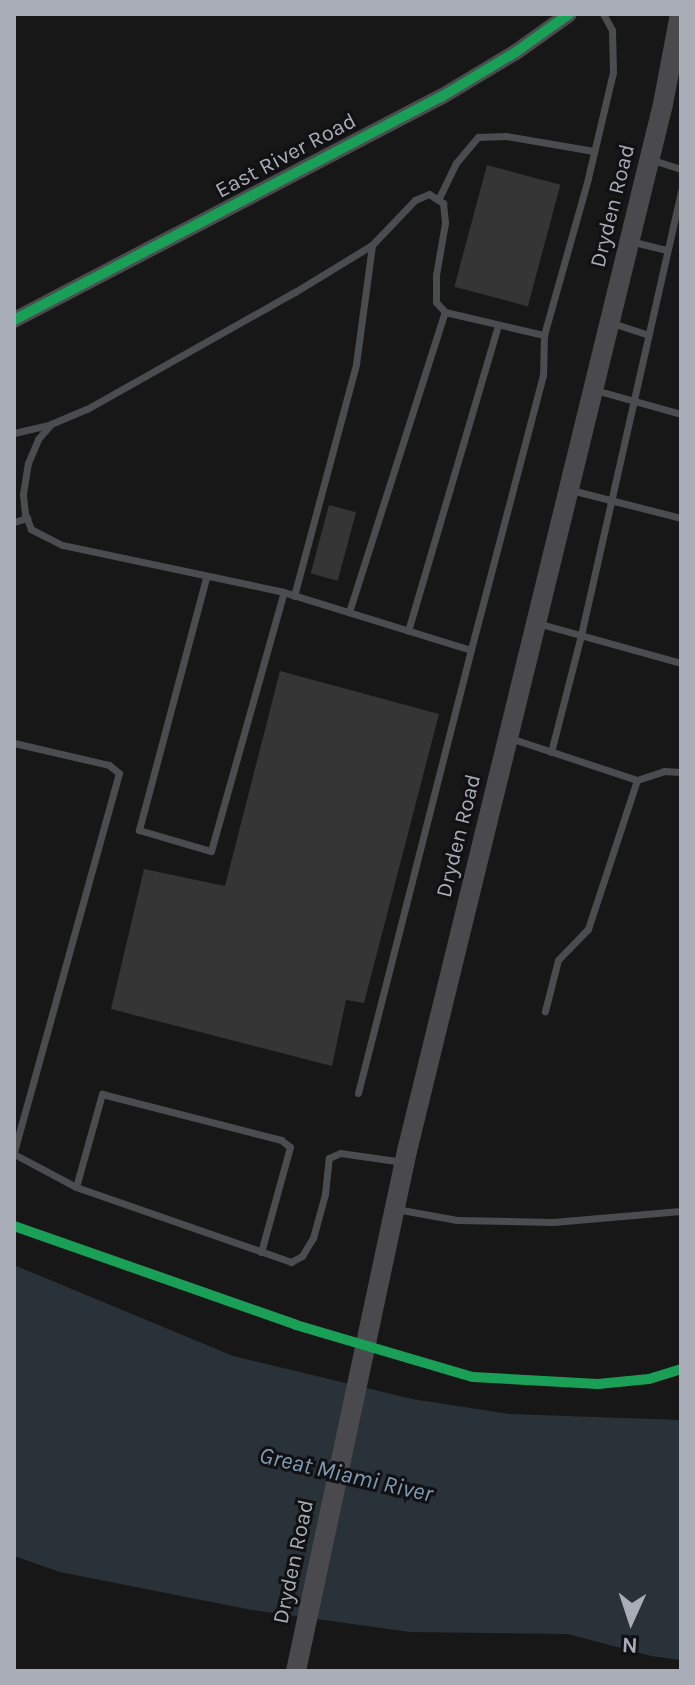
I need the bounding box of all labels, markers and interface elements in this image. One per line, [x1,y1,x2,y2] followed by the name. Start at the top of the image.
[211,108,361,204] street label: East River Road
[585,142,641,270] street label: Dryden Road
[431,772,487,900] street label: Dryden Road
[256,1441,436,1509] water label: Great Miami River
[268,1498,320,1626] street label: Dryden Road
[591,1581,671,1661] north arrow
[621,1632,638,1658] text: N

